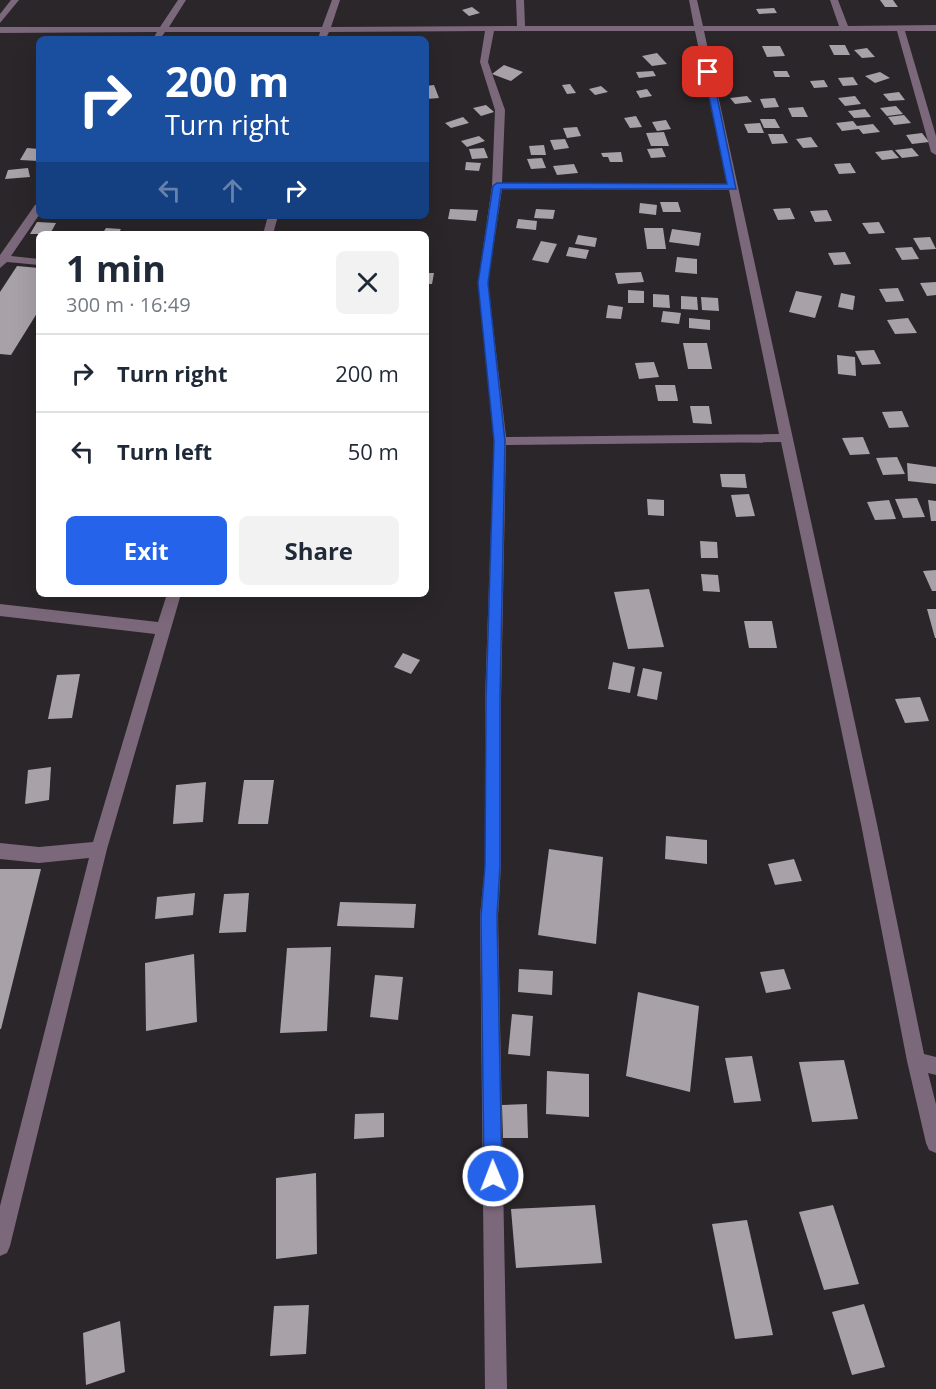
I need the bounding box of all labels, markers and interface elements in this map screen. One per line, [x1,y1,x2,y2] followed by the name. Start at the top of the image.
[682,46,733,97] pin
[165,52,289,109] text: 200 m
[691,55,724,88] icon: arrive
[66,60,144,138] icon: right
[165,106,290,143] text: Turn right
[153,174,186,207] icon: left
[216,174,249,207] icon: ahead
[279,174,312,207] icon: right
[66,244,166,293] text: 1 min
[336,251,399,314] button: close
[66,291,191,318] text: 300 m · 16:49
[66,357,99,390] icon: right
[117,358,228,388] text: Turn right
[335,358,399,388] text: 200 m
[66,435,99,468] icon: left
[117,436,212,466] text: Turn left
[348,436,399,466] text: 50 m
[66,516,227,585] button: Exit
[239,516,399,585] button: Share
[461,1144,525,1208] position arrow

